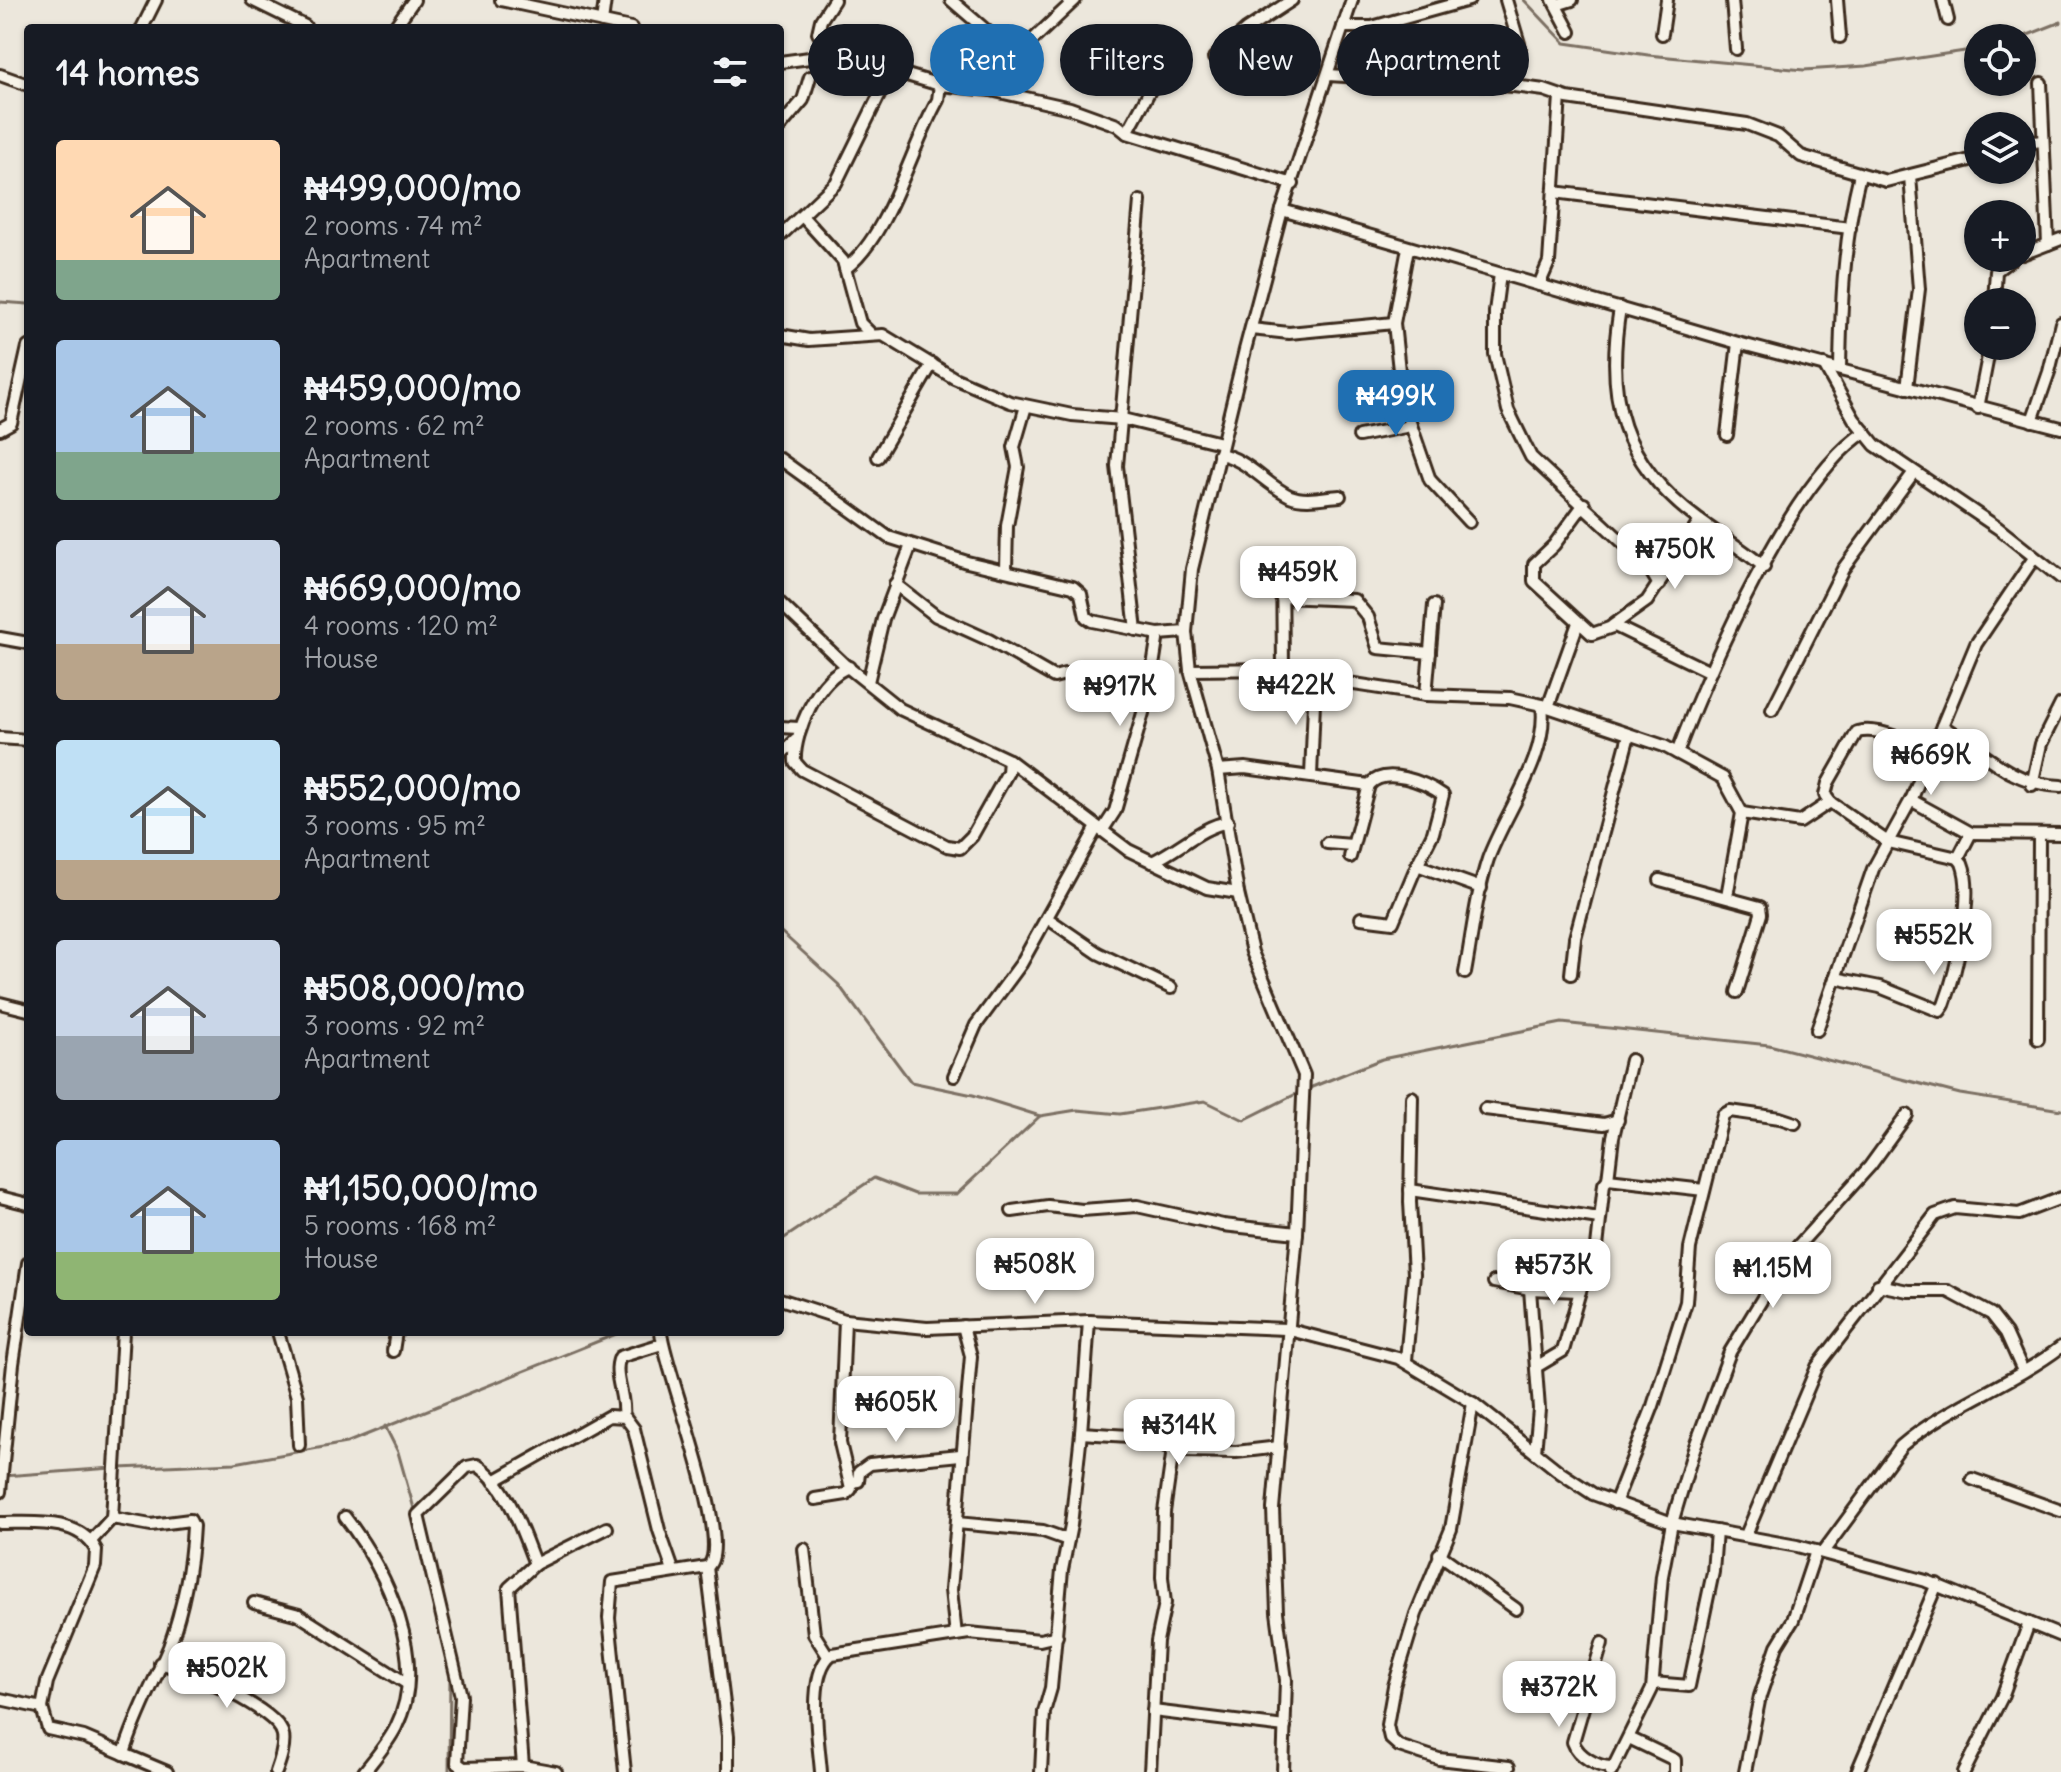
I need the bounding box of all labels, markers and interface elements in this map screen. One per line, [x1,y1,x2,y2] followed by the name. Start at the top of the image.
[808,24,914,96] chip: Buy
[930,24,1044,96] chip: Rent
[1060,24,1193,96] chip: Filters
[1209,24,1321,96] chip: New
[1337,24,1529,96] chip: Apartment
[1964,24,2036,360] map controls
[1964,24,2036,96] button: locate
[708,50,752,94] icon: filters
[56,51,200,94] text: 14 homes
[1964,112,2036,184] button: layers
[304,166,521,209] text: ₦499,000/mo
[120,172,216,268] icon: home
[1964,200,2036,272] button: +
[304,209,483,242] text: 2 rooms · 74 m²
[304,242,430,275] text: Apartment
[1964,288,2036,360] button: −
[304,366,521,409] text: ₦459,000/mo
[1340,370,1452,438] pin: ₦499K
[120,372,216,468] icon: home
[1356,379,1436,412] text: ₦499K
[304,409,485,442] text: 2 rooms · 62 m²
[304,442,430,475] text: Apartment
[1619,523,1731,591] pin: ₦750K
[1635,532,1715,565] text: ₦750K
[1242,546,1354,614] pin: ₦459K
[1258,555,1338,588] text: ₦459K
[304,566,521,609] text: ₦669,000/mo
[120,572,216,668] icon: home
[304,609,498,642] text: 4 rooms · 120 m²
[304,642,378,675] text: House
[1240,659,1352,727] pin: ₦422K
[1064,660,1176,728] pin: ₦917K
[1257,668,1335,701] text: ₦422K
[1084,669,1156,702] text: ₦917K
[1875,729,1987,797] pin: ₦669K
[1891,738,1971,771] text: ₦669K
[304,766,521,809] text: ₦552,000/mo
[120,772,216,868] icon: home
[304,809,486,842] text: 3 rooms · 95 m²
[304,842,430,875] text: Apartment
[1878,909,1990,977] pin: ₦552K
[1895,918,1974,951] text: ₦552K
[304,966,525,1009] text: ₦508,000/mo
[120,972,216,1068] icon: home
[304,1009,485,1042] text: 3 rooms · 92 m²
[304,1042,430,1075] text: Apartment
[304,1166,538,1209] text: ₦1,150,000/mo
[120,1172,216,1268] icon: home
[304,1209,497,1242] text: 5 rooms · 168 m²
[979,1238,1091,1306] pin: ₦508K
[1498,1239,1610,1307] pin: ₦573K
[304,1242,378,1275] text: House
[1708,1242,1838,1310] pin: ₦1.15M
[994,1247,1076,1280] text: ₦508K
[1515,1248,1593,1281] text: ₦573K
[1733,1251,1813,1284] text: ₦1.15M
[840,1376,952,1444] pin: ₦605K
[855,1385,937,1418] text: ₦605K
[1123,1399,1235,1467] pin: ₦314K
[1142,1408,1216,1441] text: ₦314K
[171,1642,283,1710] pin: ₦502K
[186,1651,268,1684] text: ₦502K
[1503,1661,1615,1729] pin: ₦372K
[1521,1670,1597,1703] text: ₦372K

